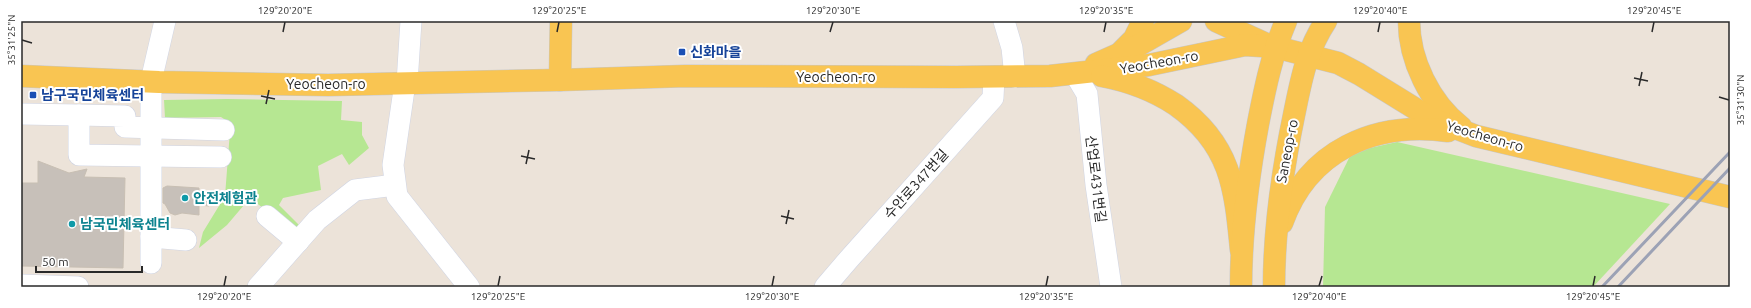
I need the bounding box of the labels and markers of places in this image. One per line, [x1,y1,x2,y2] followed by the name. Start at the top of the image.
[690,44,742,60] place label: 신화마을
[677,47,687,57] marker: 신화마을
[41,87,144,103] place label: 남구국민체육센터
[28,90,38,100] marker: 남구국민체육센터
[193,190,258,206] place label: 안전체험관
[180,193,190,203] marker: 안전체험관
[80,216,170,232] place label: 남국민체육센터
[67,219,77,229] marker: 남국민체육센터

